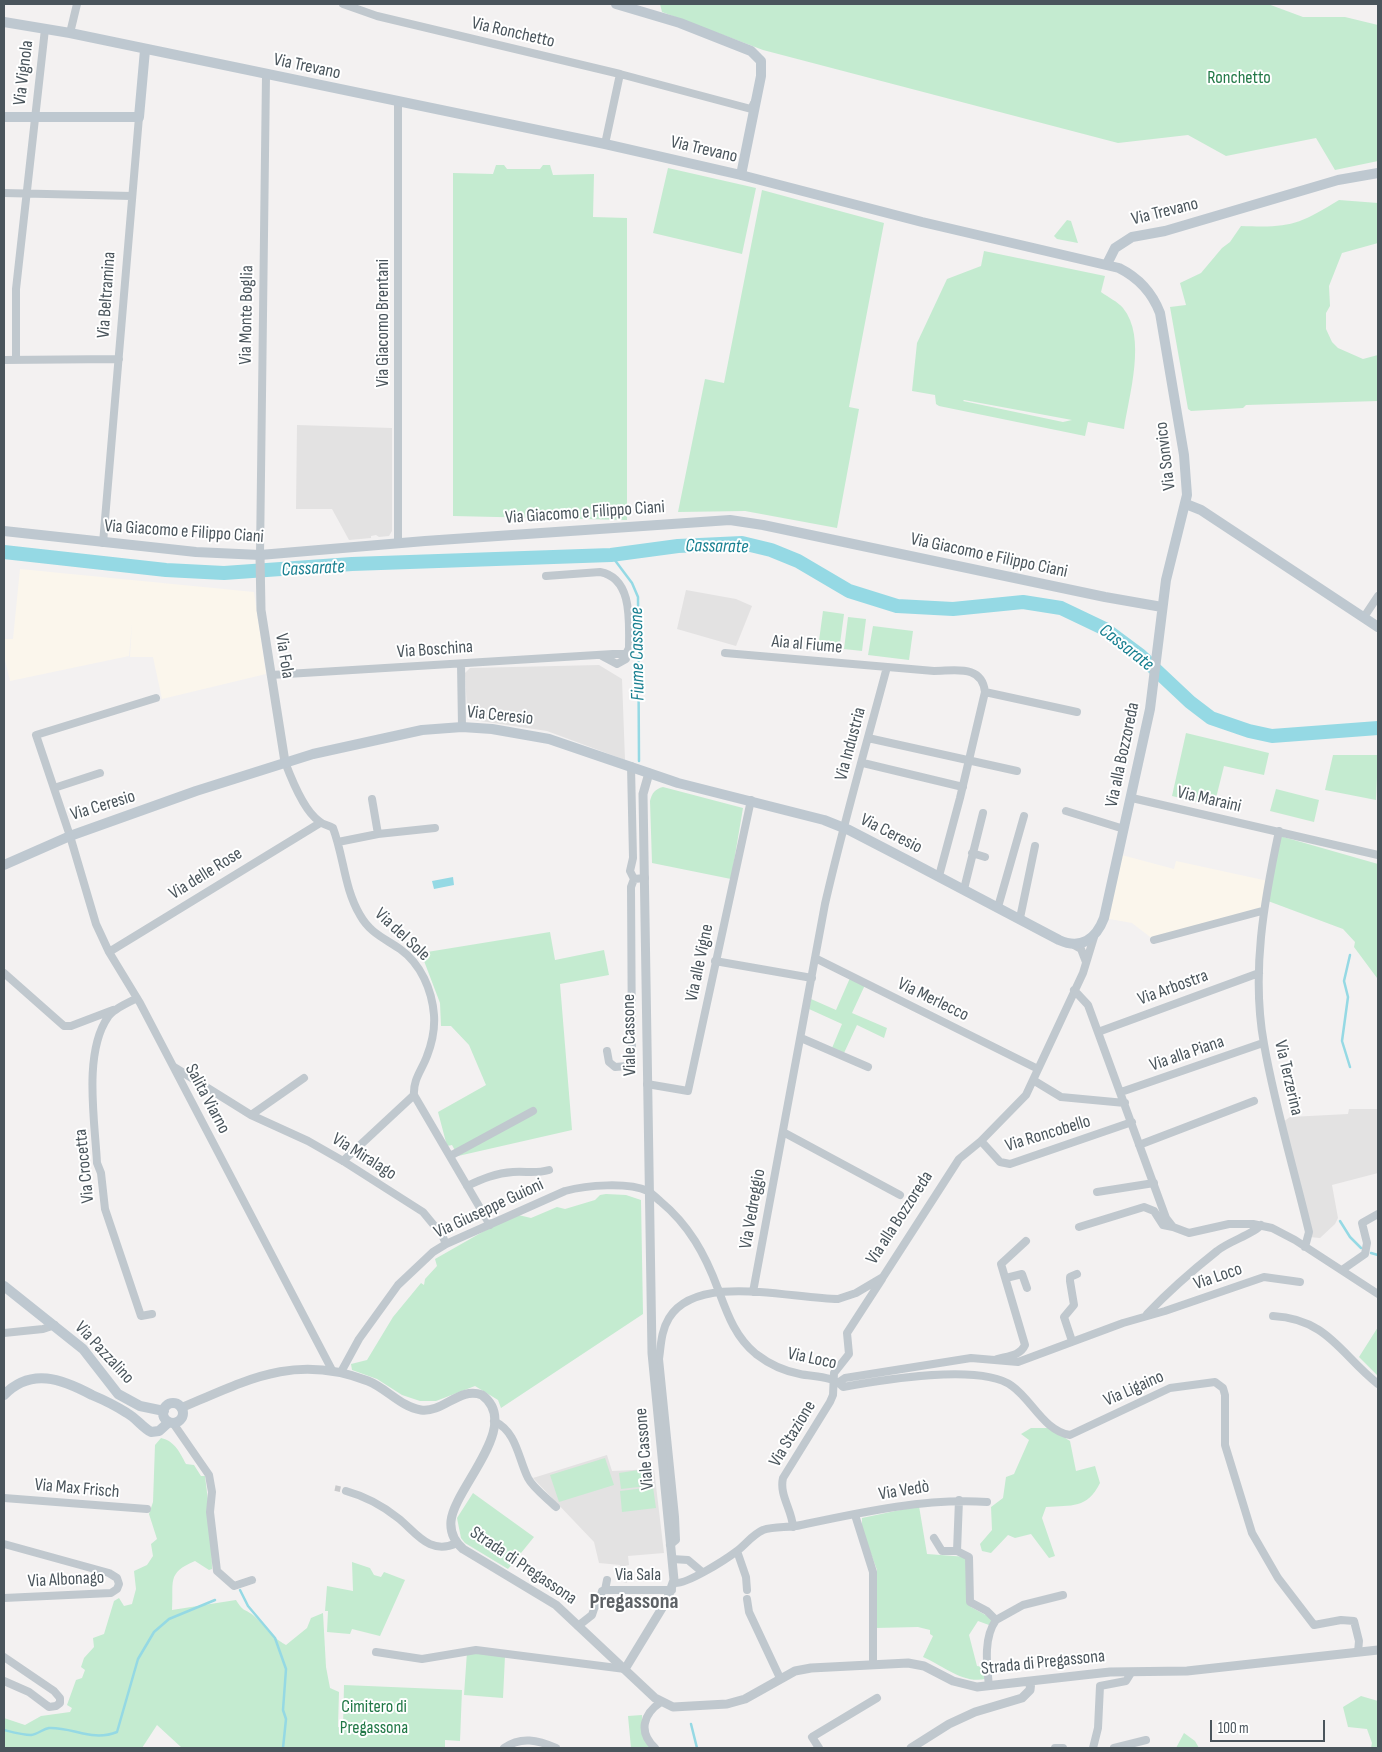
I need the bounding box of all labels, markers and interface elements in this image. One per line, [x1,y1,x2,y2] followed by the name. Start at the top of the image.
[469,13,557,53] street label: Via Ronchetto
[9,39,39,107] street label: Via Vignola
[271,49,343,85] street label: Via Trevano
[1207,67,1271,89] park label: Ronchetto
[668,132,740,168] street label: Via Trevano
[1129,193,1201,231] street label: Via Trevano
[93,251,121,339] street label: Via Beltramina
[372,259,394,387] street label: Via Giacomo Brentani
[235,265,259,365] street label: Via Monte Boglia
[1151,420,1181,492] street label: Via Sonvico
[504,497,666,529] street label: Via Giacomo e Filippo Ciani
[103,516,265,548] street label: Via Giacomo e Filippo Ciani
[909,529,1069,583] street label: Via Giacomo e Filippo Ciani
[685,535,749,559] water label: Cassarate
[281,556,345,582] water label: Cassarate
[626,607,650,701] water label: Fiume Cassone
[1094,620,1158,676] water label: Cassarate
[771,631,843,659] street label: Aia al Fiume
[270,632,298,680] street label: Via Fola
[396,637,474,663] street label: Via Boschina
[1101,701,1145,809] street label: Via alla Bozzoreda
[466,702,534,730] street label: Via Ceresio
[831,705,871,783] street label: Via Industria
[1175,782,1243,818] street label: Via Maraini
[68,786,138,826] street label: Via Ceresio
[856,809,926,859] street label: Via Ceresio
[165,843,247,905] street label: Via delle Rose
[370,904,434,966] street label: Via del Sole
[681,922,719,1004] street label: Via alle Vigne
[1135,965,1211,1011] street label: Via Arbostra
[894,973,972,1027] street label: Via Merlecco
[618,994,642,1076] street label: Viale Cassone
[1147,1031,1227,1077] street label: Via alla Piana
[1269,1038,1307,1118] street label: Via Terzerina
[180,1061,234,1137] street label: Salita Viarno
[1003,1111,1093,1157] street label: Via Roncobello
[70,1128,100,1204] street label: Via Crocetta
[328,1129,400,1185] street label: Via Miralago
[735,1167,771,1251] street label: Via Vedreggio
[862,1167,938,1269] street label: Via alla Bozzoreda
[431,1174,547,1244] street label: Via Giuseppe Guioni
[1191,1259,1245,1295] street label: Via Loco
[70,1317,138,1389] street label: Via Pazzalino
[785,1343,839,1375] street label: Via Loco
[1101,1366,1167,1412] street label: Via Ligaino
[765,1397,821,1471] street label: Via Stazione
[631,1407,659,1491] street label: Viale Cassone
[34,1475,120,1503] street label: Via Max Frisch
[877,1476,931,1506] street label: Via Vedò
[465,1522,581,1610] street label: Strada di Pregassona
[615,1564,661,1586] street label: Via Sala
[27,1567,105,1593] street label: Via Albonago
[590,1589,678,1615] district label: Pregassona
[980,1646,1106,1680] street label: Strada di Pregassona
[340,1696,408,1738] park label: Cimitero di Pregassona
[1212,1710,1327,1742] scale bar
[1218,1719,1249,1738] text: 100 m

